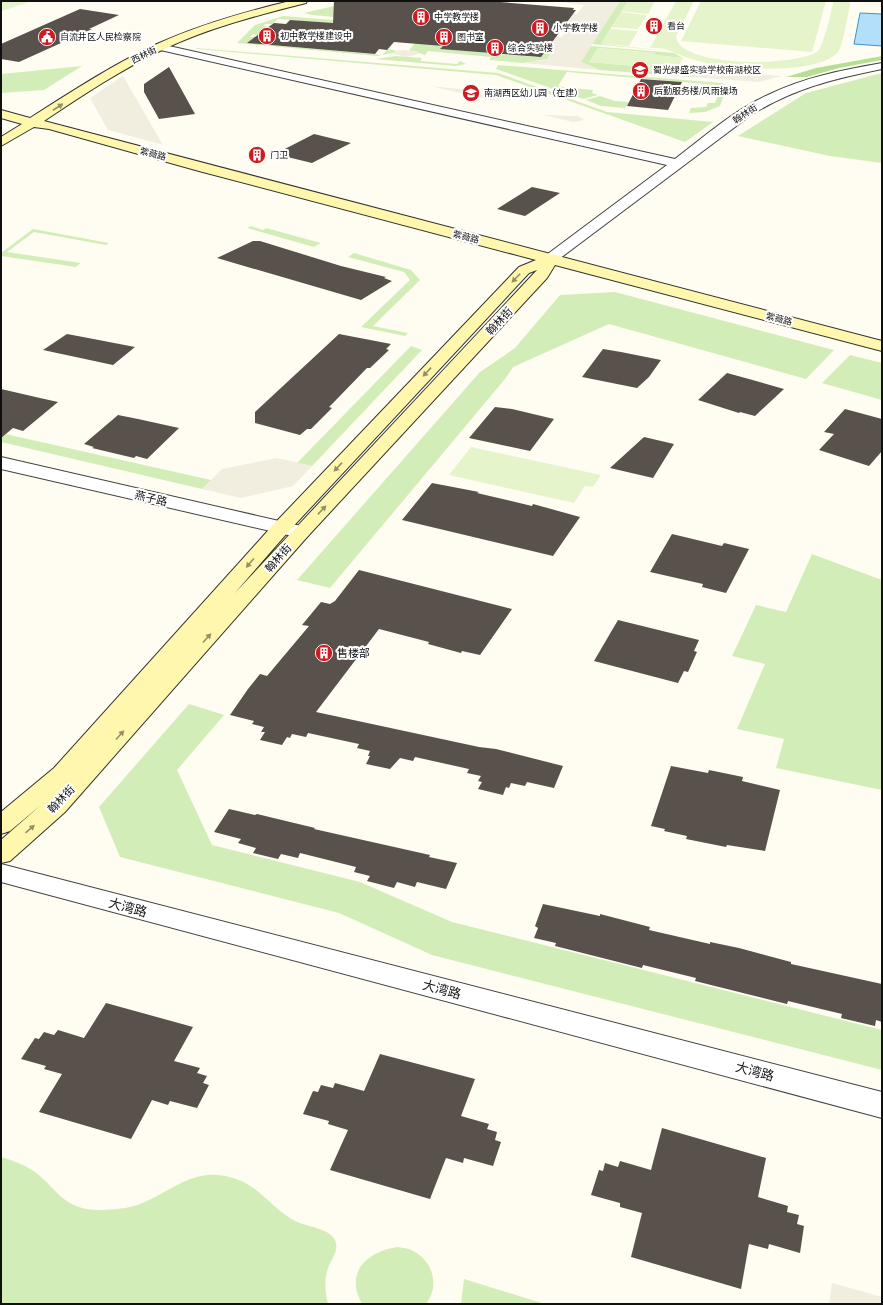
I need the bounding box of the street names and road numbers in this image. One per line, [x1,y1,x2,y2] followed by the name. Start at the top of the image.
[130,44,158,66] street label: 西林街
[730,101,759,126] street label: 翰林街
[139,146,167,162] street label: 紫薇路
[452,229,480,245] street label: 紫薇路
[483,305,515,338] street label: 翰林街
[765,311,793,327] street label: 紫薇路
[133,488,168,509] street label: 燕子路
[263,542,294,575] street label: 翰林街
[45,783,77,816] street label: 翰林街
[107,895,149,920] street label: 大湾路
[421,977,463,1002] street label: 大湾路
[734,1059,776,1084] street label: 大湾路

